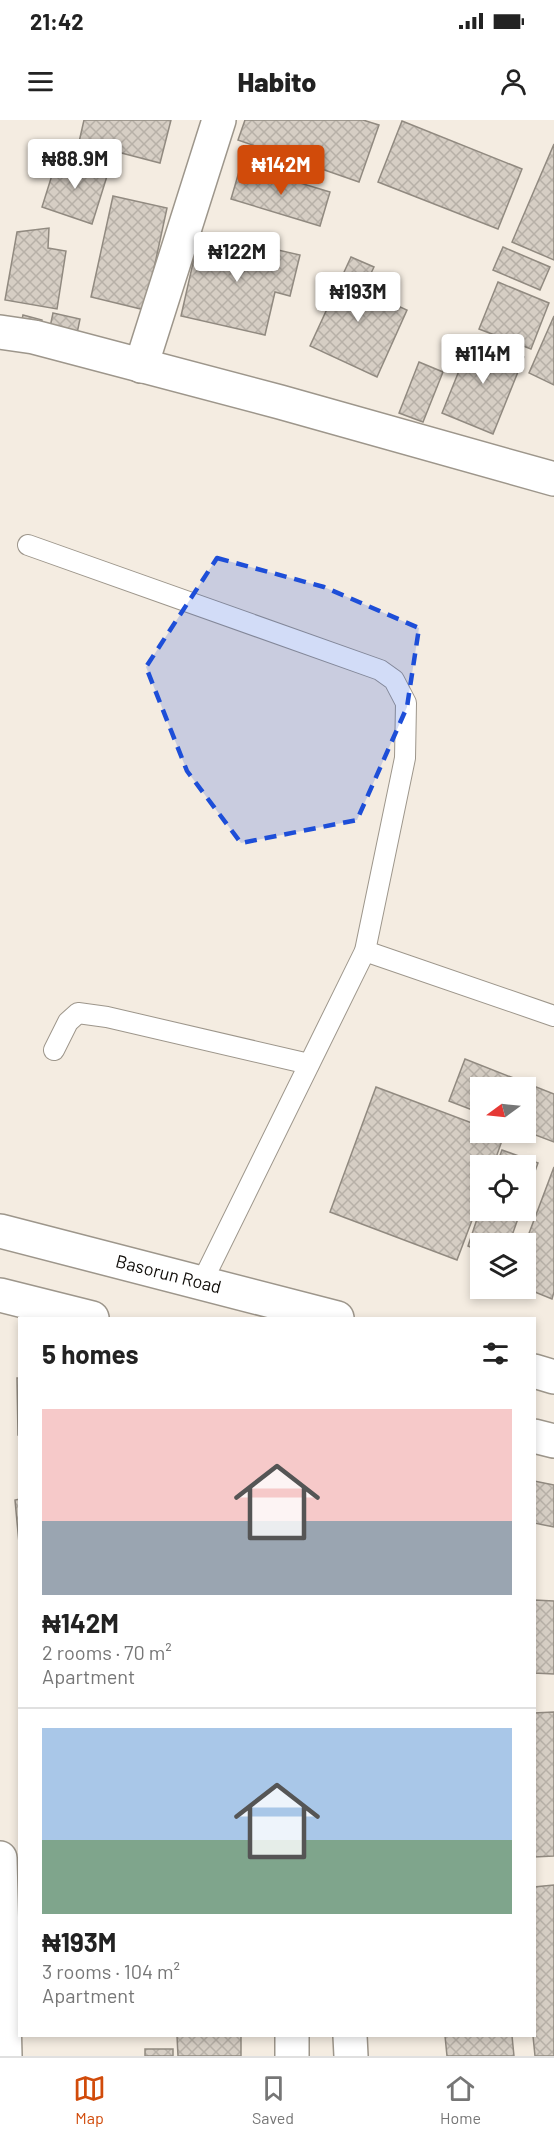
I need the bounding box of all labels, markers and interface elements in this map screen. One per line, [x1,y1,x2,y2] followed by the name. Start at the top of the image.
[30,8,84,34] text: 21:42
[24,65,57,98] icon: menu
[238,65,316,97] text: Habito
[497,65,530,98] icon: person
[26,139,124,190] pin: ₦88.9M
[239,145,323,196] pin: ₦142M
[42,146,108,170] text: ₦88.9M
[251,152,311,176] text: ₦142M
[195,232,279,283] pin: ₦122M
[208,239,266,263] text: ₦122M
[316,272,400,323] pin: ₦193M
[329,279,387,303] text: ₦193M
[441,334,525,385] pin: ₦114M
[455,341,511,365] text: ₦114M
[470,1077,536,1143] north arrow
[470,1077,536,1299] map controls
[470,1155,536,1221] button: locate
[470,1233,536,1299] button: layers
[114,1249,224,1298] street label: Basorun Road
[479,1337,512,1370] icon: filters
[42,1338,139,1369] text: 5 homes
[223,1448,331,1556] icon: home
[42,1607,119,1638] text: ₦142M
[42,1640,172,1664] text: 2 rooms · 70 m²
[42,1664,135,1688] text: Apartment
[223,1767,331,1875] icon: home
[42,1926,116,1957] text: ₦193M
[42,1959,180,1983] text: 3 rooms · 104 m²
[42,1983,135,2007] text: Apartment
[73,2072,106,2127] tab: Map
[252,2072,294,2127] tab: Saved
[440,2072,481,2127] tab: Home

